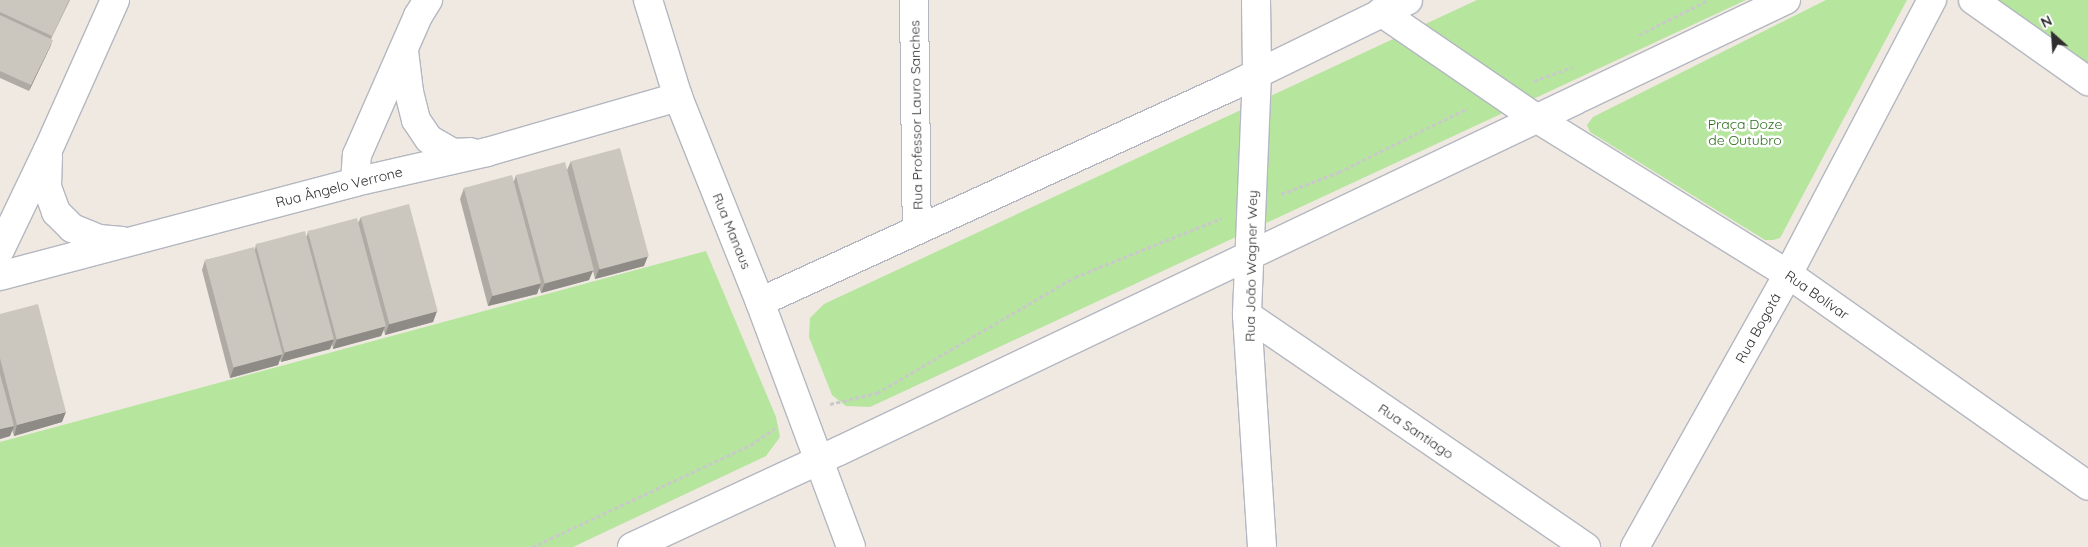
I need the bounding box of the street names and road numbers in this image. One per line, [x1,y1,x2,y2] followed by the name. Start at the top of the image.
[906,20,926,210] street label: Rua Professor Lauro Sanches
[274,163,404,211] street label: Rua Ângelo Verrone
[1241,190,1261,342] street label: Rua João Wagner Wey
[709,191,755,271] street label: Rua Manaus
[1782,267,1852,323] street label: Rua Bolívar
[1732,290,1784,366] street label: Rua Bogotá
[1375,400,1457,462] street label: Rua Santiago

